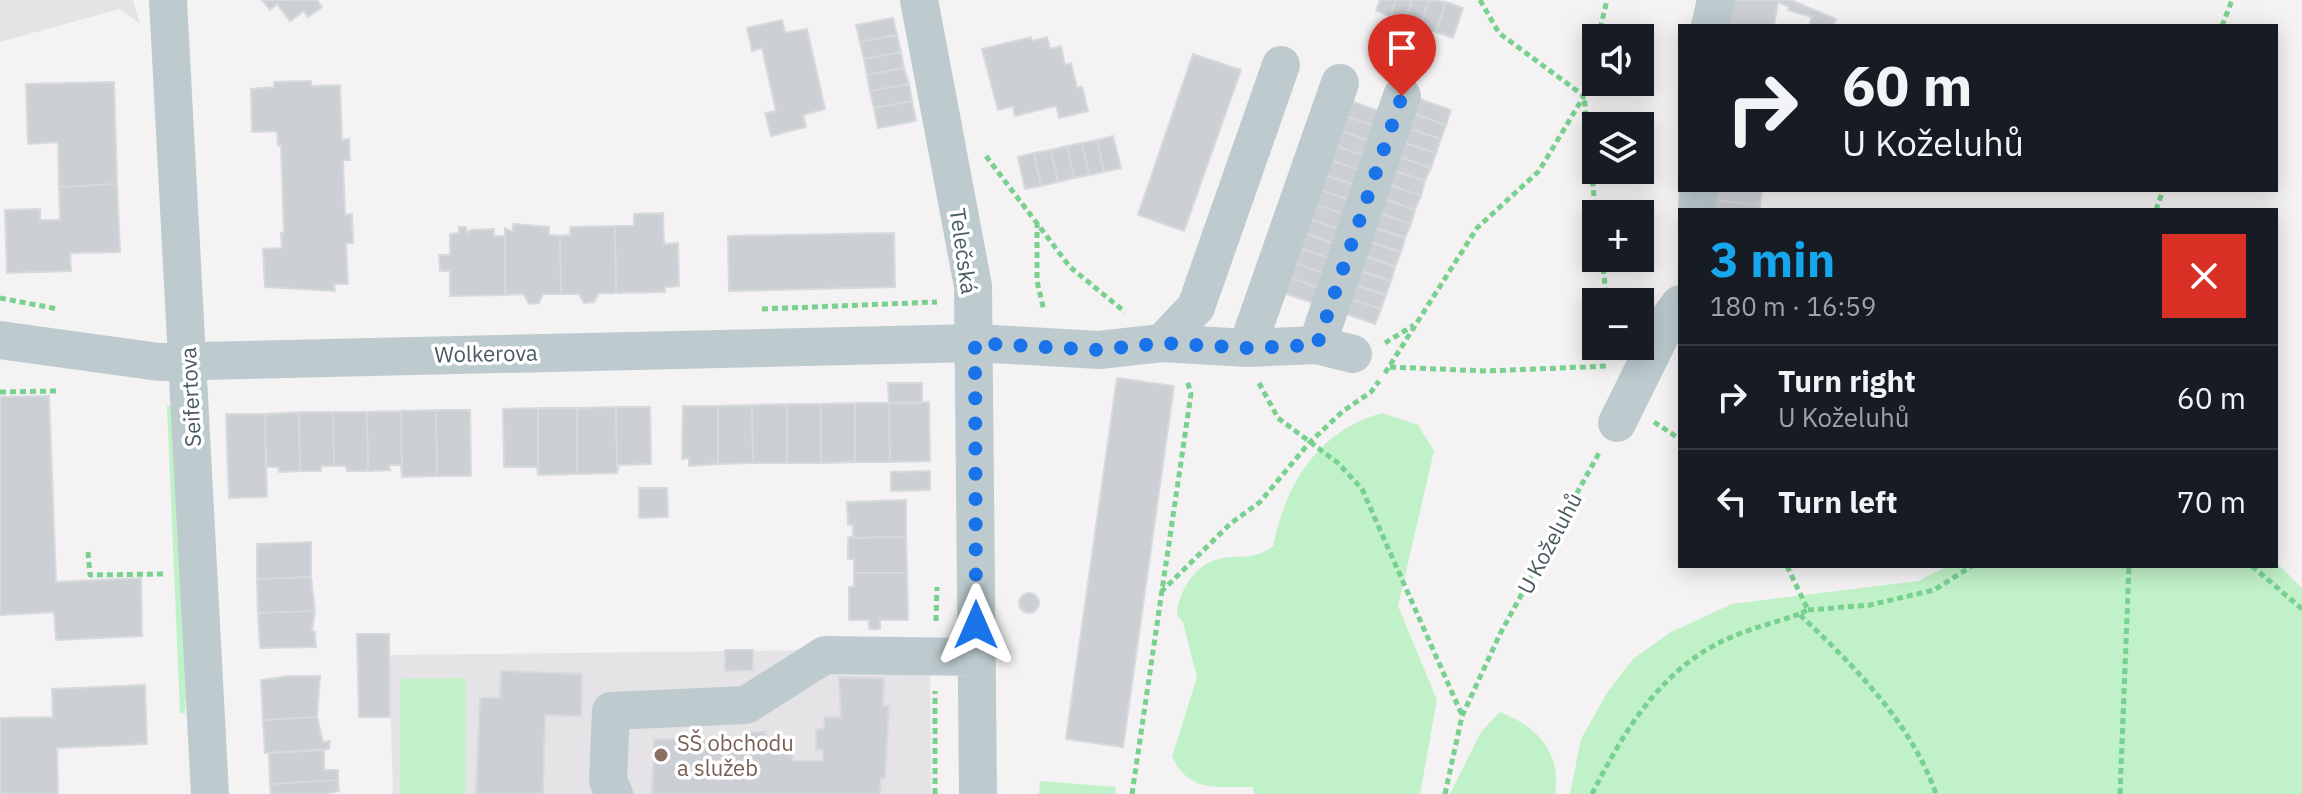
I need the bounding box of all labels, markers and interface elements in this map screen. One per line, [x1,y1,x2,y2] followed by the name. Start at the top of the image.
[1368,14.0,1436,96] pin
[1582,24,1654,360] map controls
[1582,24,1654,96] button: sound
[1380,26,1424,70] icon: arrive
[1842,49,1972,121] text: 60 m
[1710,56,1814,160] icon: right
[1582,112,1654,184] button: layers
[1842,119,2024,166] text: U Koželuhů
[1582,200,1654,272] button: +
[944,206,984,296] street label: Telečská
[1710,228,1835,290] text: 3 min
[2162,234,2246,318] button: close
[1582,288,1654,360] button: −
[1710,289,1876,323] text: 180 m · 16:59
[434,338,538,368] street label: Wolkerova
[173,346,207,448] street label: Seifertova
[1778,361,1916,400] text: Turn right
[1710,375,1754,419] icon: right
[2177,378,2246,417] text: 60 m
[1778,400,1909,434] text: U Koželuhů
[1710,479,1754,523] icon: left
[1778,482,1897,521] text: Turn left
[2177,482,2246,521] text: 70 m
[1510,487,1588,599] street label: U Koželuhů
[934,583,1018,667] position arrow
[677,728,794,782] place label: SŠ obchodu a služeb
[652,746,670,764] marker: SŠ obchodu a služeb

